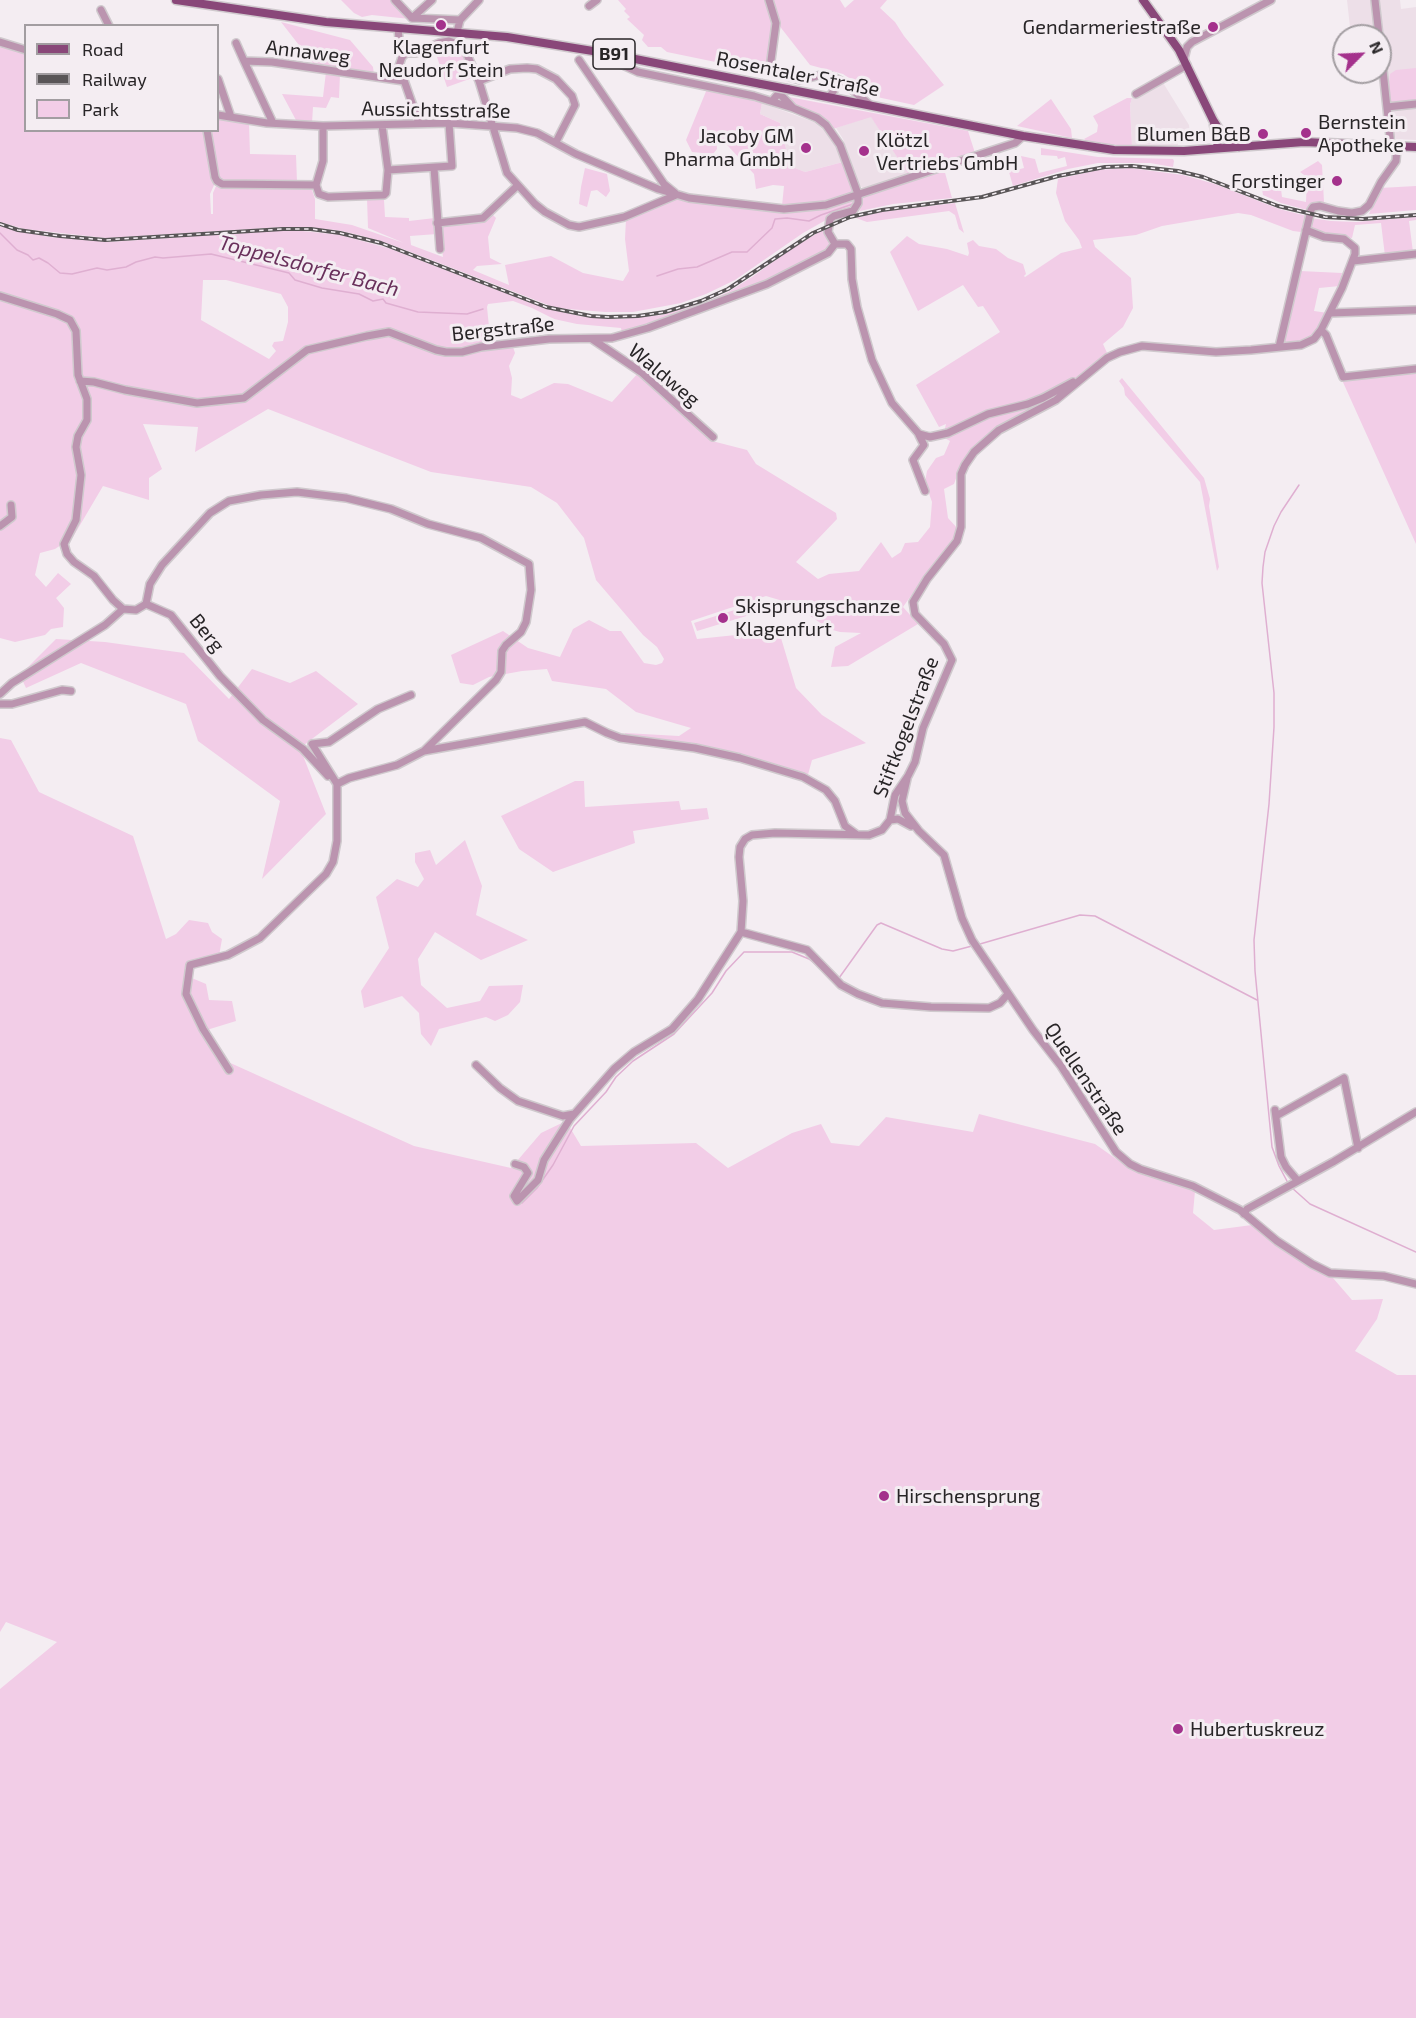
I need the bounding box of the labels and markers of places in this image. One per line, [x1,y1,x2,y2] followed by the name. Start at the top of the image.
[1023,15,1201,39] place label: Gendarmeriestraße
[434,18,448,32] marker: Klagenfurt Neudorf Stein
[1206,20,1220,34] marker: Gendarmeriestraße
[378,35,504,82] place label: Klagenfurt Neudorf Stein
[1318,110,1406,157] place label: Bernstein Apotheke
[1137,122,1251,146] place label: Blumen B&B
[664,124,794,171] place label: Jacoby GM Pharma GmbH
[1299,126,1313,140] marker: Bernstein Apotheke
[1256,127,1270,141] marker: Blumen B&B
[876,128,1018,175] place label: Klötzl Vertriebs GmbH
[799,141,813,155] marker: Jacoby GM Pharma GmbH
[857,144,871,158] marker: Klötzl Vertriebs GmbH
[1231,169,1325,193] place label: Forstinger
[1330,174,1344,188] marker: Forstinger
[735,594,900,641] place label: Skisprungschanze Klagenfurt
[716,611,730,625] marker: Skisprungschanze Klagenfurt
[896,1484,1040,1508] place label: Hirschensprung
[877,1489,891,1503] marker: Hirschensprung
[1190,1717,1324,1741] place label: Hubertuskreuz
[1171,1722,1185,1736] marker: Hubertuskreuz

